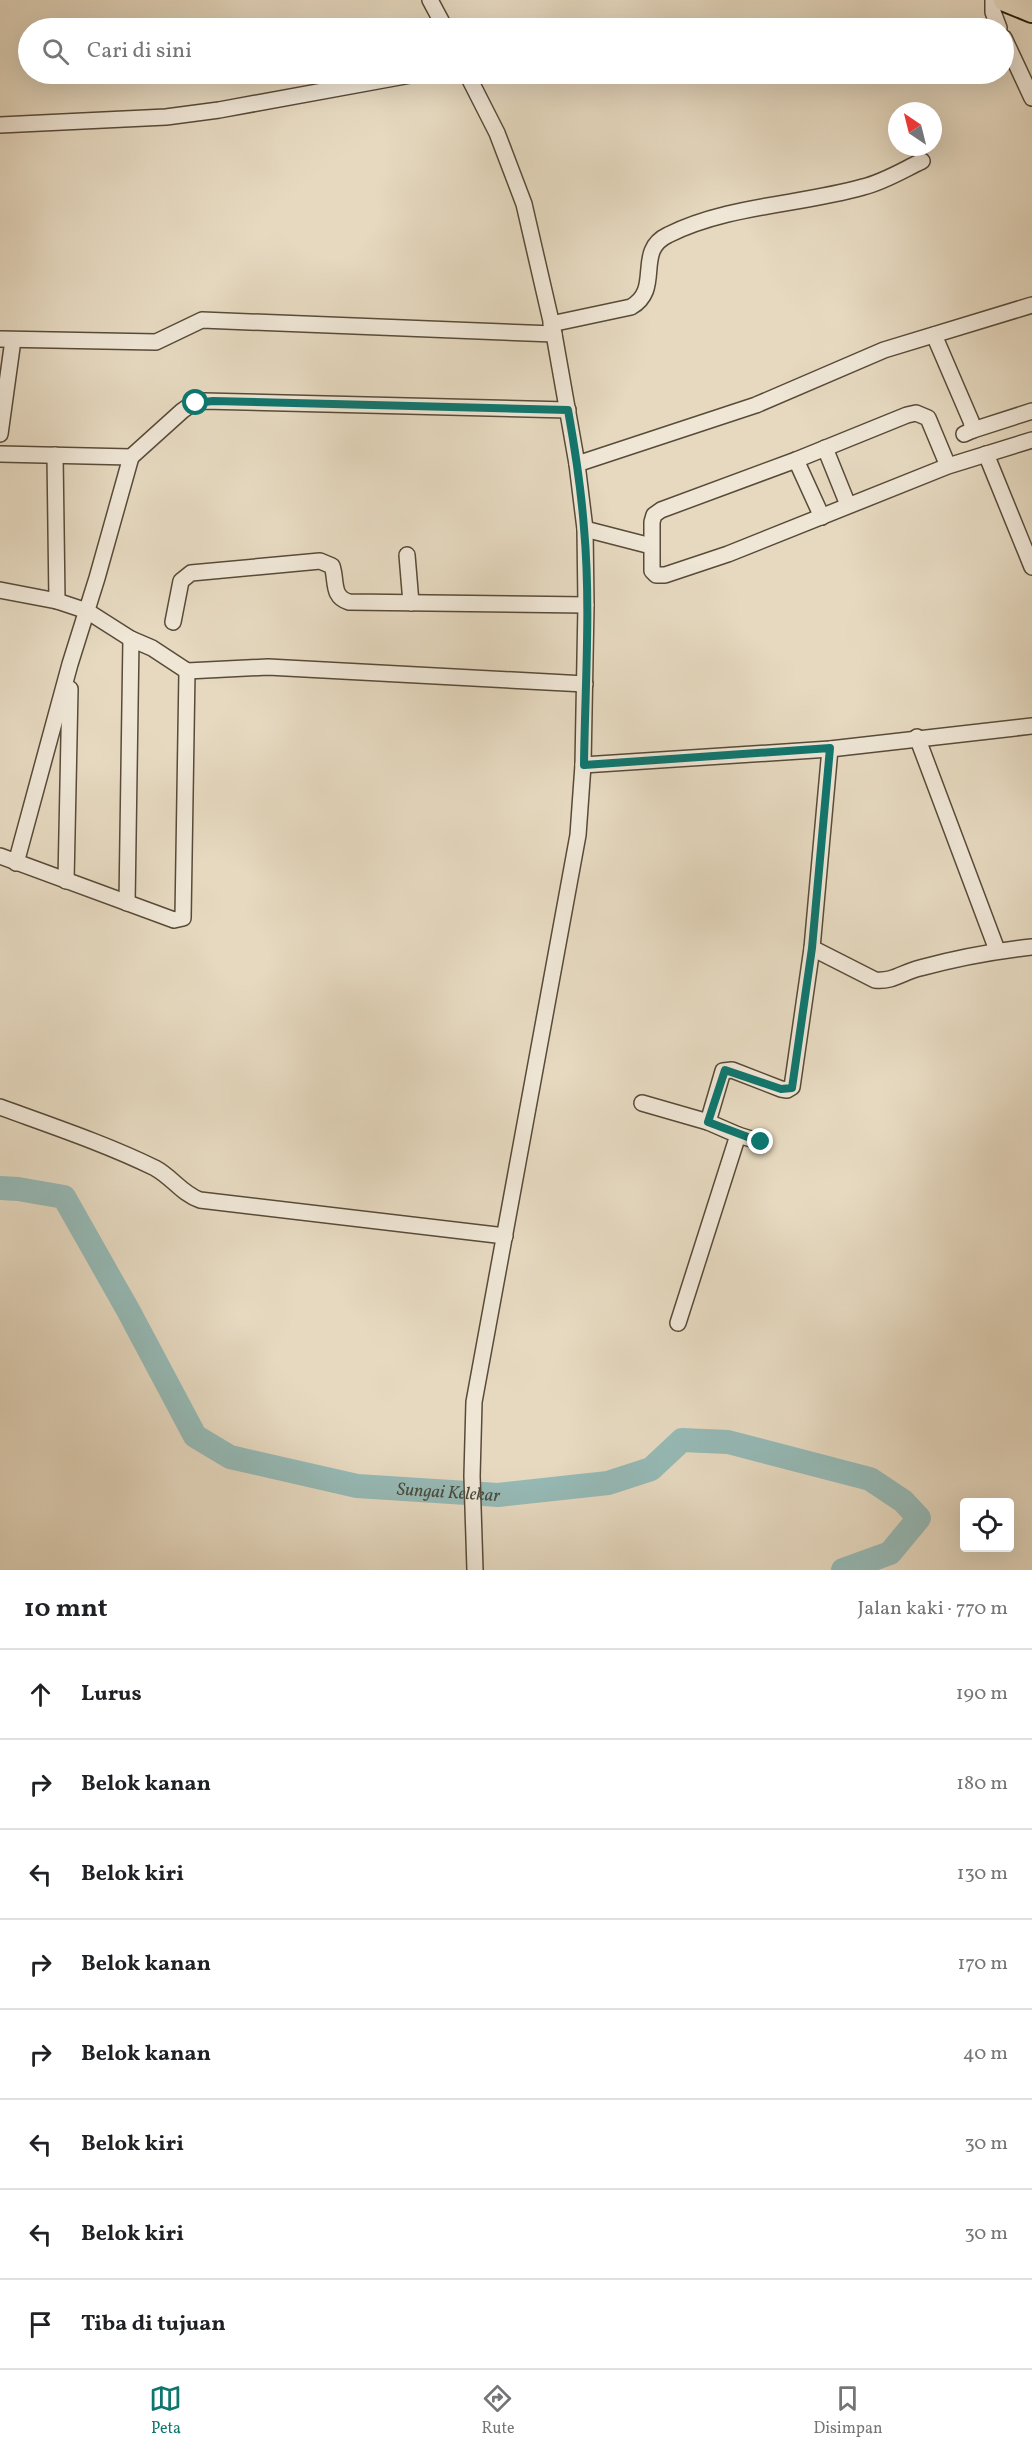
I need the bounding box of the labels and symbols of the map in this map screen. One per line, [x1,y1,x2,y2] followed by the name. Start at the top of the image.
[888,102,942,156] north arrow
[182,389,208,415] route start
[747,1128,773,1154] route end
[396,1478,501,1509] water label: Sungai Kelekar

